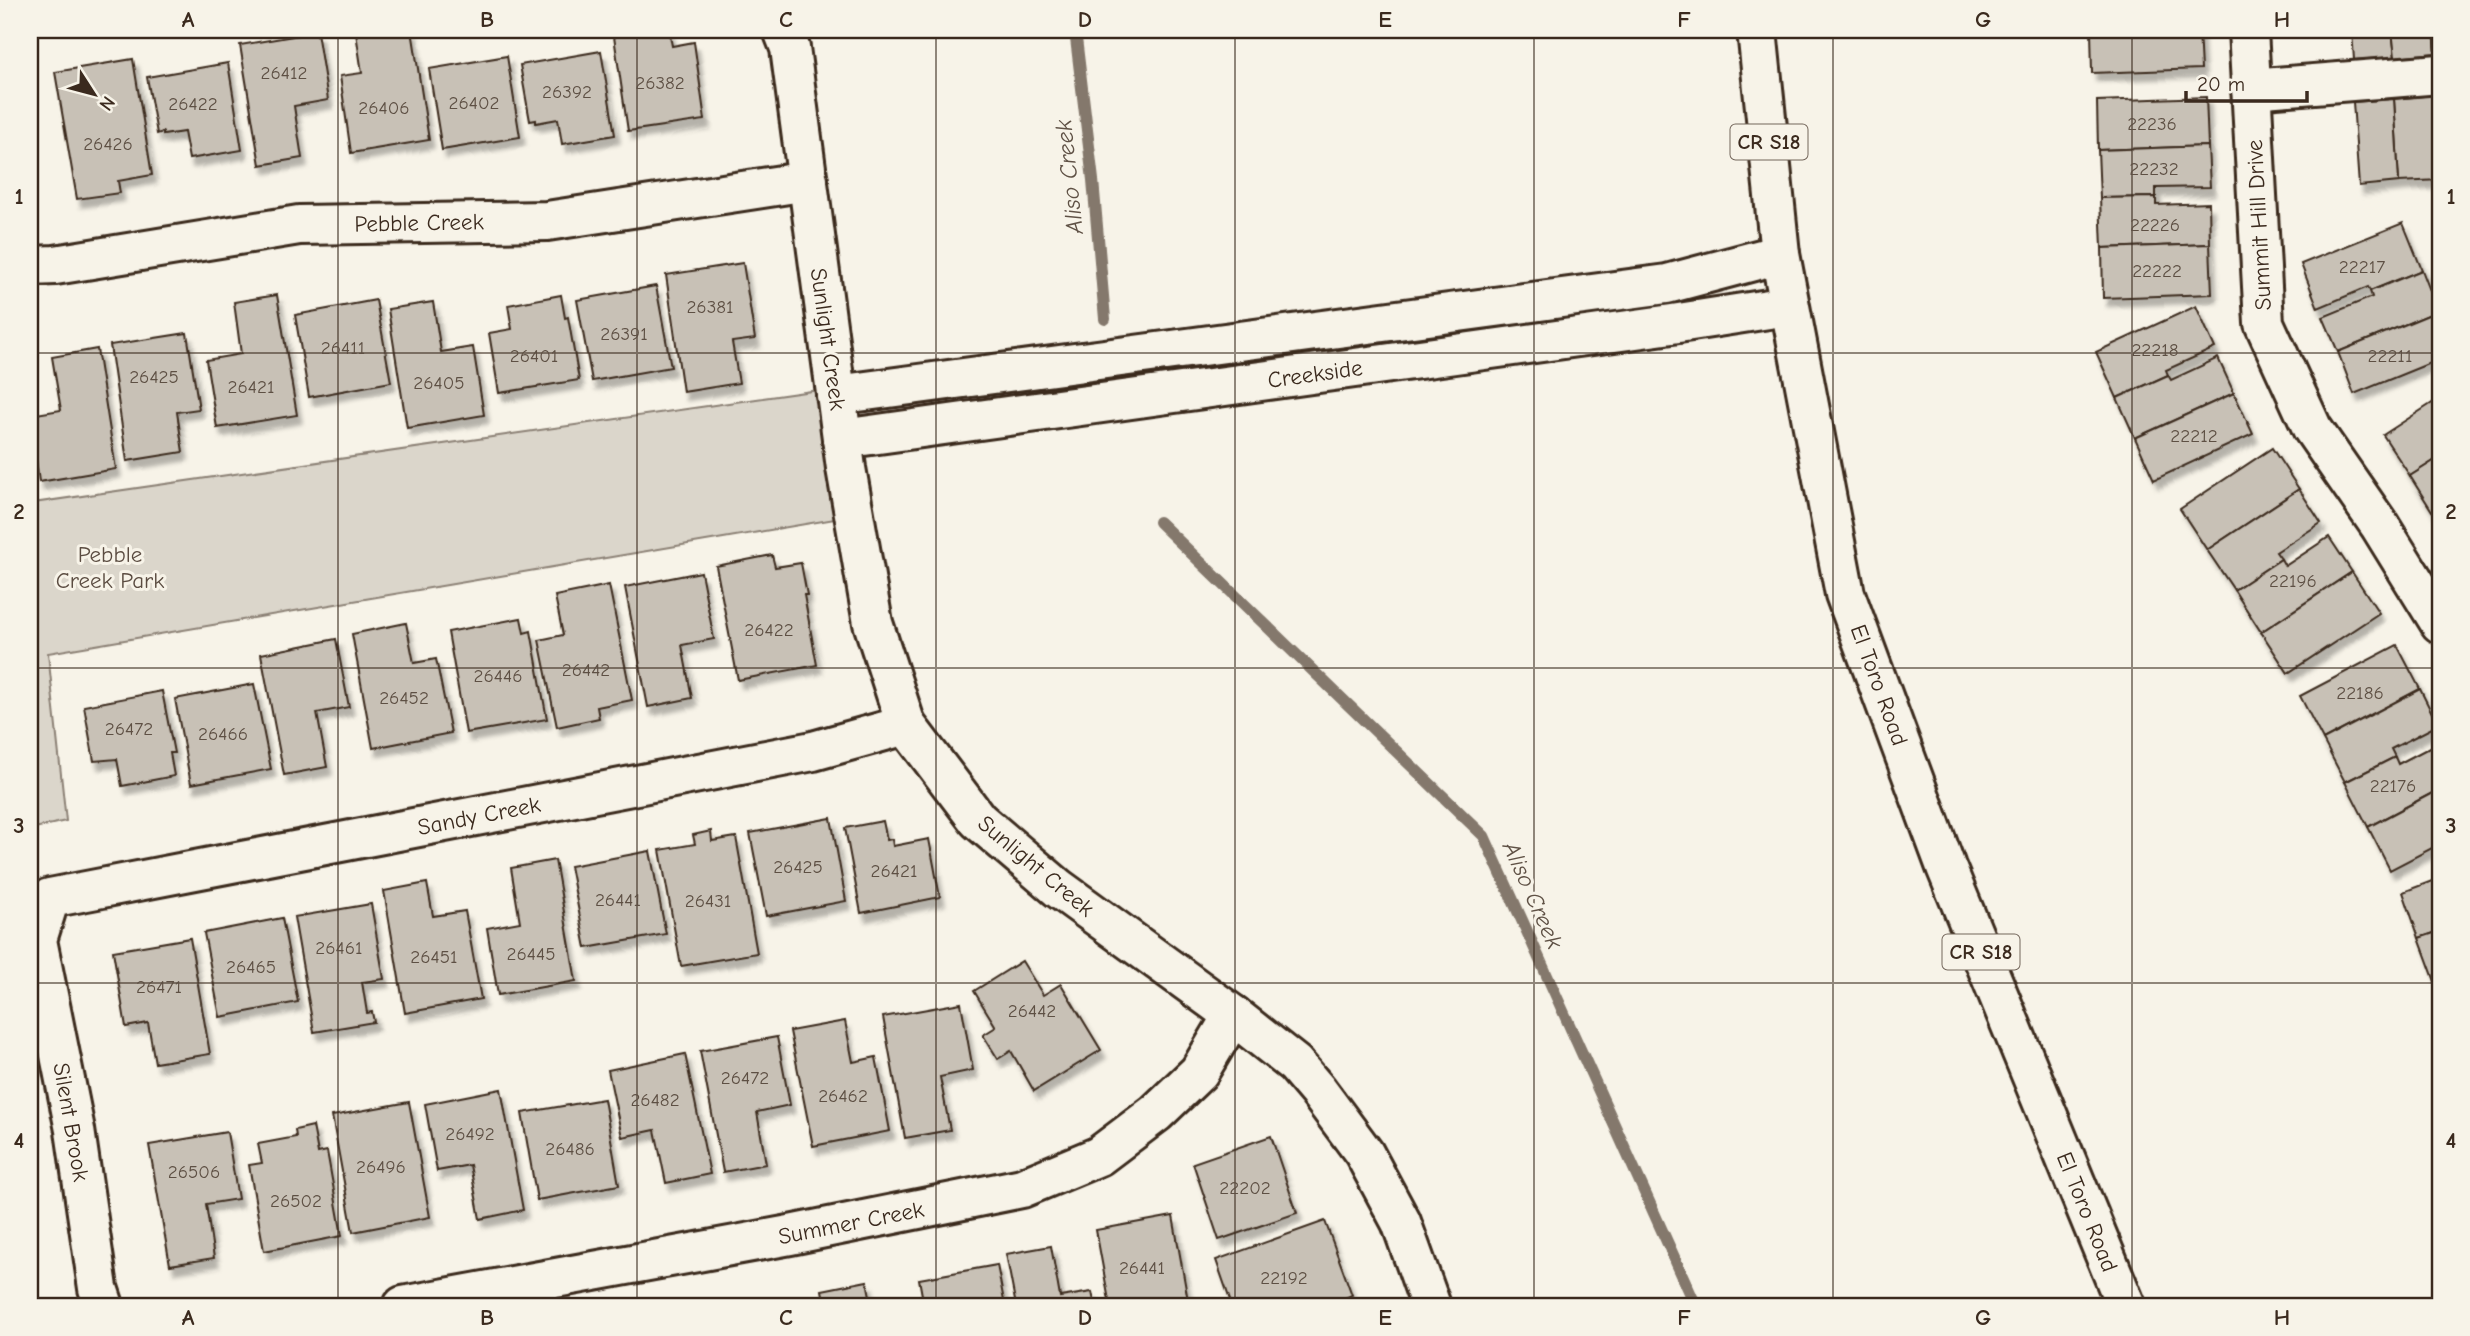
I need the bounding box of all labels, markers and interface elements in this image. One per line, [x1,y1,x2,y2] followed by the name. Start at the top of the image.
[182,6,195,33] text: A
[480,6,494,33] text: B
[779,6,793,33] text: C
[1078,6,1092,33] text: D
[1378,6,1392,33] text: E
[1677,6,1691,33] text: F
[1975,6,1991,33] text: G
[2274,6,2290,33] text: H
[60,60,130,130] north arrow
[2186,60,2307,104] scale bar
[261,62,307,84] house number: 26412
[635,72,685,94] house number: 26382
[2197,72,2245,96] text: 20 m
[542,81,592,103] house number: 26392
[94,92,119,115] text: N
[449,92,499,114] house number: 26402
[168,93,218,115] house number: 26422
[358,97,410,119] house number: 26406
[2127,113,2177,135] house number: 22236
[1049,118,1089,236] water label: Aliso Creek
[1730,124,1808,160] road number: CR S18
[83,133,133,155] house number: 26426
[2241,139,2277,311] street label: Summit Hill Drive
[2129,158,2179,180] house number: 22232
[14,183,24,210] text: 1
[2446,183,2456,210] text: 1
[354,208,484,238] street label: Pebble Creek
[2130,214,2180,236] house number: 22226
[2339,256,2385,278] house number: 22217
[2132,260,2182,282] house number: 22222
[805,266,851,412] street label: Sunlight Creek
[686,296,734,318] house number: 26381
[600,323,648,345] house number: 26391
[321,337,365,359] house number: 26411
[2131,339,2179,361] house number: 22218
[510,345,558,367] house number: 26401
[2368,345,2412,367] house number: 22211
[1266,354,1364,394] street label: Creekside
[129,366,179,388] house number: 26425
[413,372,465,394] house number: 26405
[228,376,274,398] house number: 26421
[2170,425,2218,447] house number: 22212
[13,498,25,525] text: 2
[2445,498,2457,525] text: 2
[56,541,164,594] park label: Pebble Creek Park
[2269,570,2317,592] house number: 22196
[744,619,794,641] house number: 26422
[1845,621,1913,749] street label: El Toro Road
[562,659,610,681] house number: 26442
[474,665,522,687] house number: 26446
[2336,682,2384,704] house number: 22186
[379,687,429,709] house number: 26452
[105,718,153,740] house number: 26472
[198,723,248,745] house number: 26466
[2370,775,2416,797] house number: 22176
[415,791,543,841] street label: Sandy Creek
[972,810,1100,922] street label: Sunlight Creek
[13,812,25,839] text: 3
[2445,812,2457,839] text: 3
[1496,836,1569,953] water label: Aliso Creek
[773,856,823,878] house number: 26425
[871,860,917,882] house number: 26421
[595,889,641,911] house number: 26441
[685,890,731,912] house number: 26431
[1942,934,2020,970] road number: CR S18
[315,937,363,959] house number: 26461
[507,943,555,965] house number: 26445
[410,946,458,968] house number: 26451
[226,956,276,978] house number: 26465
[136,976,182,998] house number: 26471
[1008,1000,1056,1022] house number: 26442
[47,1061,95,1183] street label: Silent Brook
[721,1067,769,1089] house number: 26472
[818,1085,868,1107] house number: 26462
[630,1089,680,1111] house number: 26482
[445,1123,495,1145] house number: 26492
[14,1127,25,1154] text: 4
[2446,1127,2457,1154] text: 4
[545,1138,595,1160] house number: 26486
[2051,1148,2123,1276] street label: El Toro Road
[356,1156,406,1178] house number: 26496
[168,1161,220,1183] house number: 26506
[1219,1177,1271,1199] house number: 22202
[270,1190,322,1212] house number: 26502
[776,1196,926,1250] street label: Summer Creek
[1119,1257,1165,1279] house number: 26441
[1260,1267,1308,1289] house number: 22192
[182,1304,195,1331] text: A
[480,1304,494,1331] text: B
[779,1304,793,1331] text: C
[1078,1304,1092,1331] text: D
[1378,1304,1392,1331] text: E
[1677,1304,1691,1331] text: F
[1975,1304,1991,1331] text: G
[2274,1304,2290,1331] text: H

